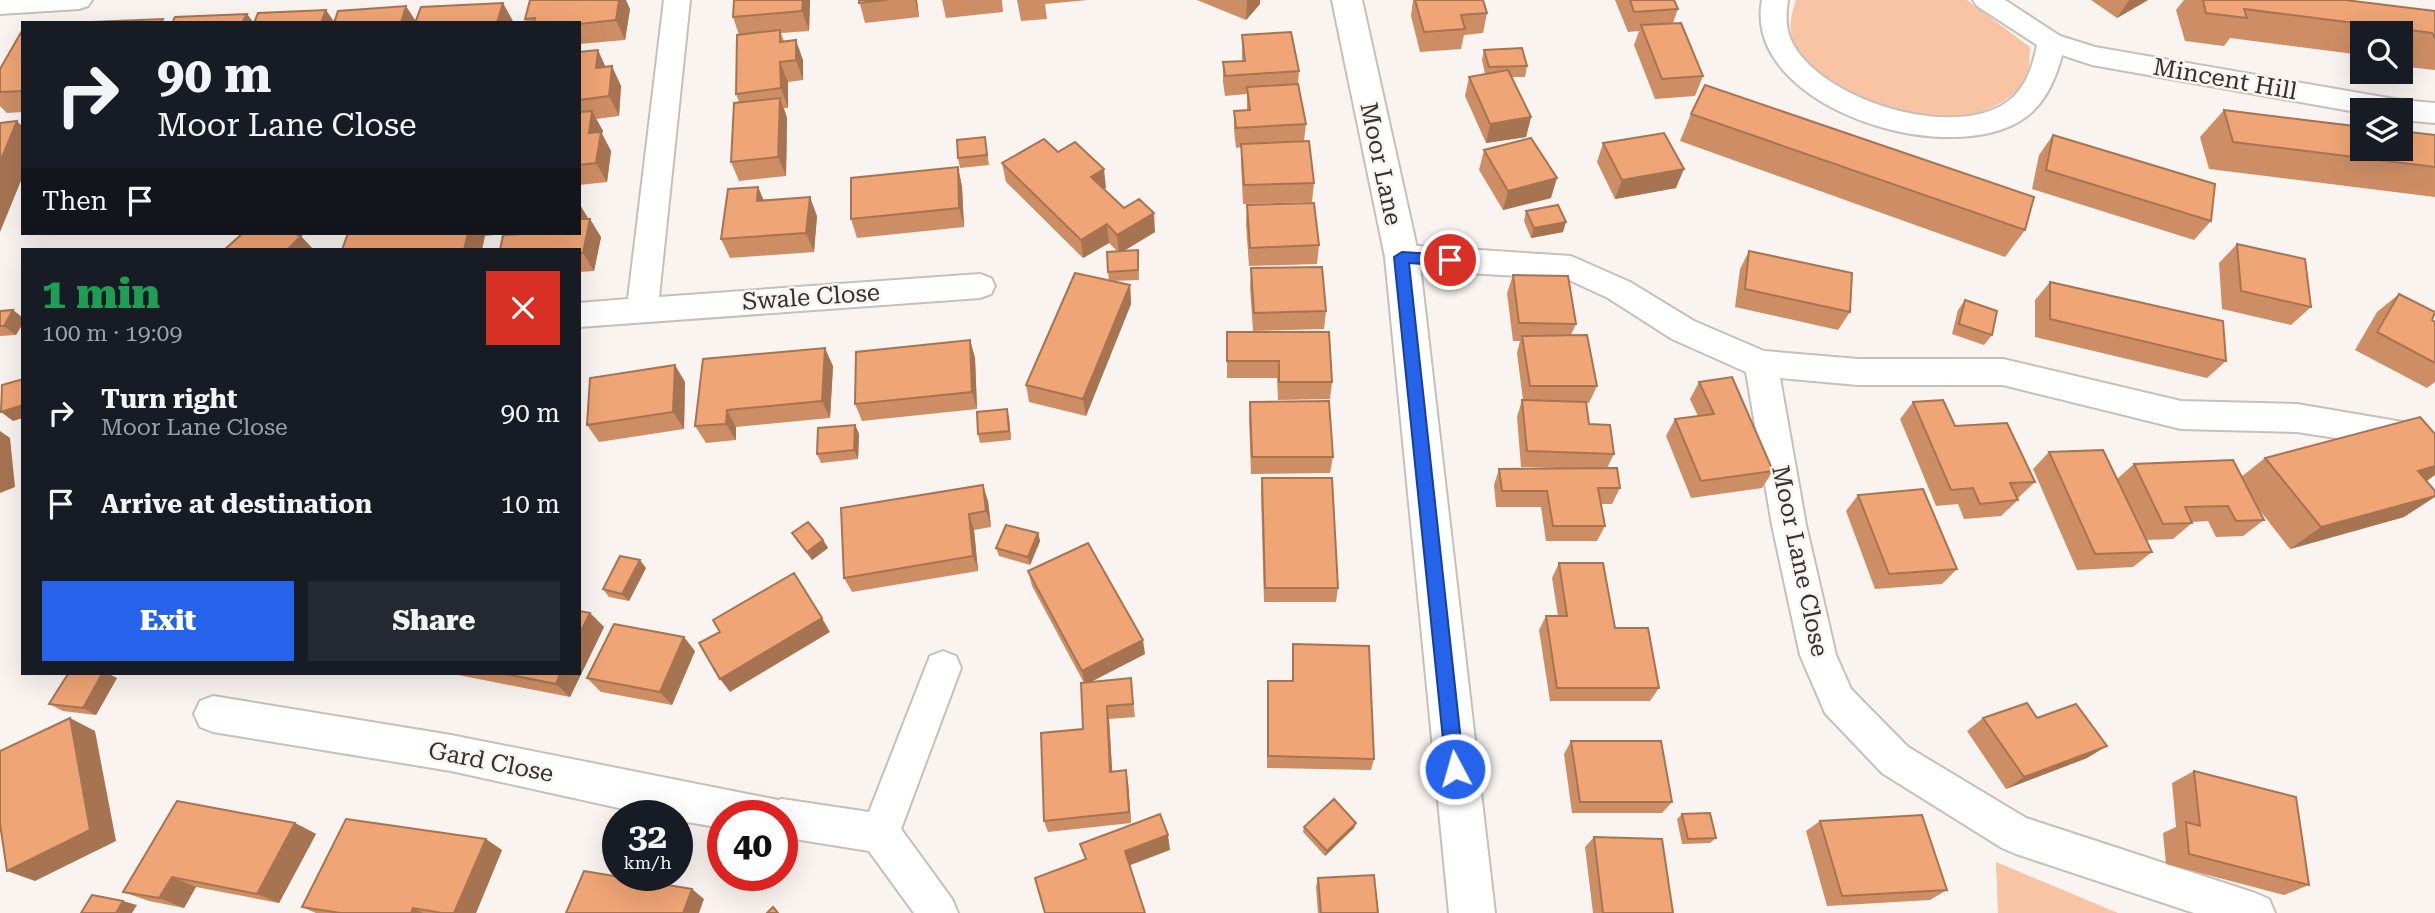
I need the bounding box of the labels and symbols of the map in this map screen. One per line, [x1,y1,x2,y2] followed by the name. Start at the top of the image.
[2151,53,2299,105] street label: Mincent Hill
[1354,100,1408,228] street label: Moor Lane
[1420,230,1480,290] pin
[741,278,881,316] street label: Swale Close
[1766,463,1834,659] street label: Moor Lane Close
[1418,732,1492,806] position arrow
[426,736,556,788] street label: Gard Close
[707,800,798,891] speed limit sign: 40

